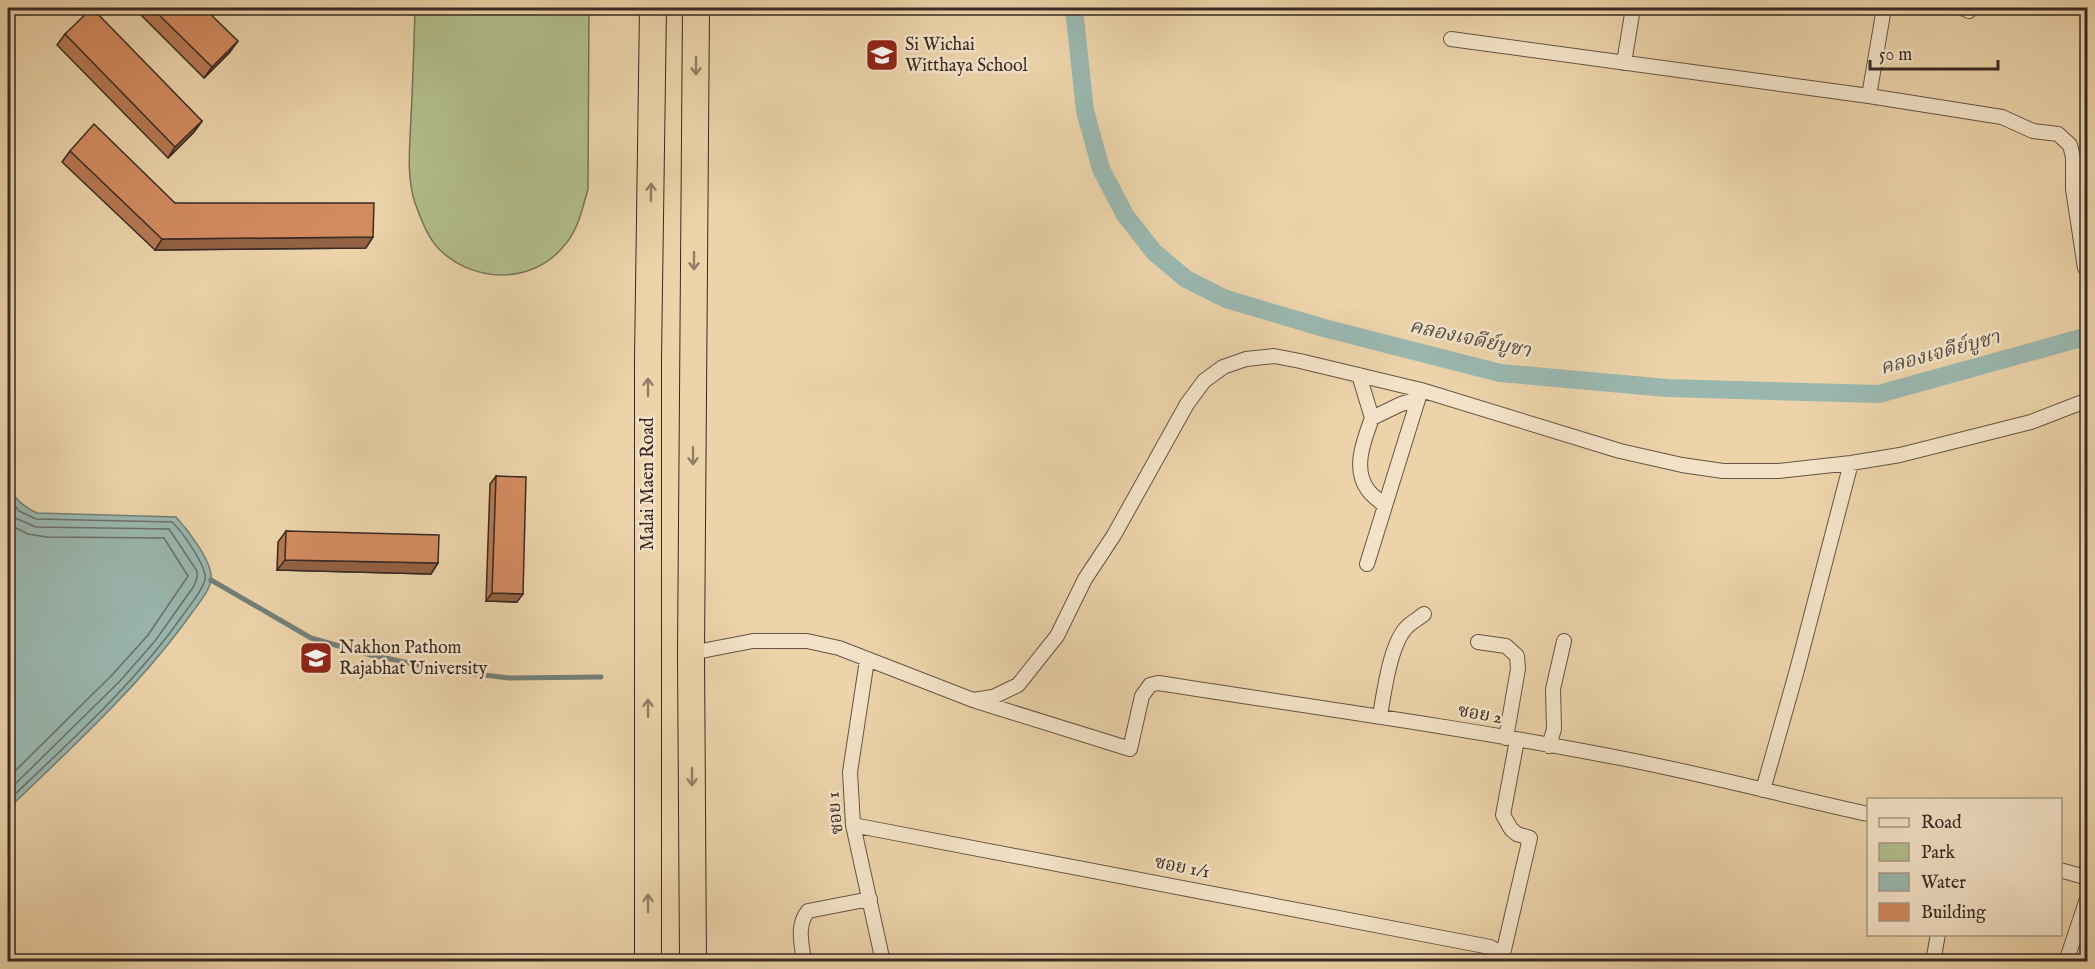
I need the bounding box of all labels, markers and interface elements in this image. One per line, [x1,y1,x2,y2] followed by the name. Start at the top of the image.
[1870,33,1998,71] scale bar
[905,34,1028,78] place label: Si Wichai Witthaya School
[864,37,900,73] school or university icon: Si Wichai Witthaya School
[1879,44,1912,67] text: 50 m
[690,55,702,75] one-way arrow
[645,183,657,203] one-way arrow
[689,250,700,270] one-way arrow
[1407,314,1534,364] water label: คลองเจดีย์บูชา
[1877,325,2004,381] water label: คลองเจดีย์บูชา
[642,378,654,398] one-way arrow
[637,417,660,551] street label: Malai Maen Road
[687,445,699,465] one-way arrow
[339,637,488,681] place label: Nakhon Pathom Rajabhat University
[298,640,334,676] school or university icon: Nakhon Pathom Rajabhat University
[642,699,654,719] one-way arrow
[1456,700,1504,730] street label: ซอย 2
[686,766,698,786] one-way arrow
[822,791,850,835] street label: ซอย 1
[1867,798,2062,936] legend
[1921,812,1962,835] text: Road
[1921,842,1956,865] text: Park
[1153,851,1211,885] street label: ซอย 1/1
[1921,872,1966,895] text: Water
[642,894,654,914] one-way arrow
[1921,902,1986,925] text: Building

